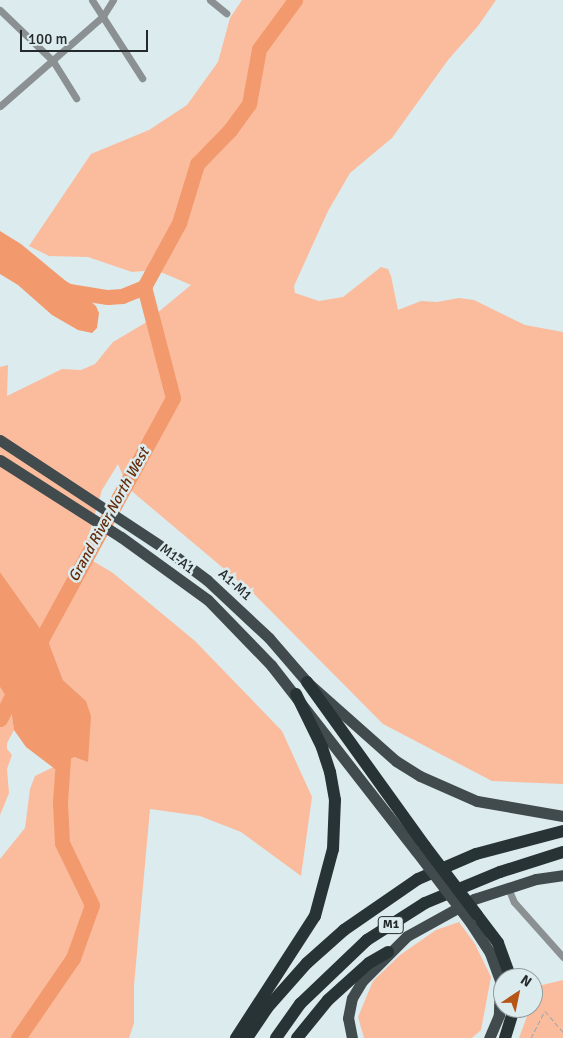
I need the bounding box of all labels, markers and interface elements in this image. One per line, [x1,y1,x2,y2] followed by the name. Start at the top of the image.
[22,20,150,52] scale bar
[28,30,68,48] text: 100 m
[65,445,153,585] water label: Grand River North West
[156,540,198,578] street label: M1-A1
[215,566,255,604] street label: A1-M1
[377,916,405,934] road number: M1
[493,968,543,1018] north arrow
[517,971,535,991] text: N

